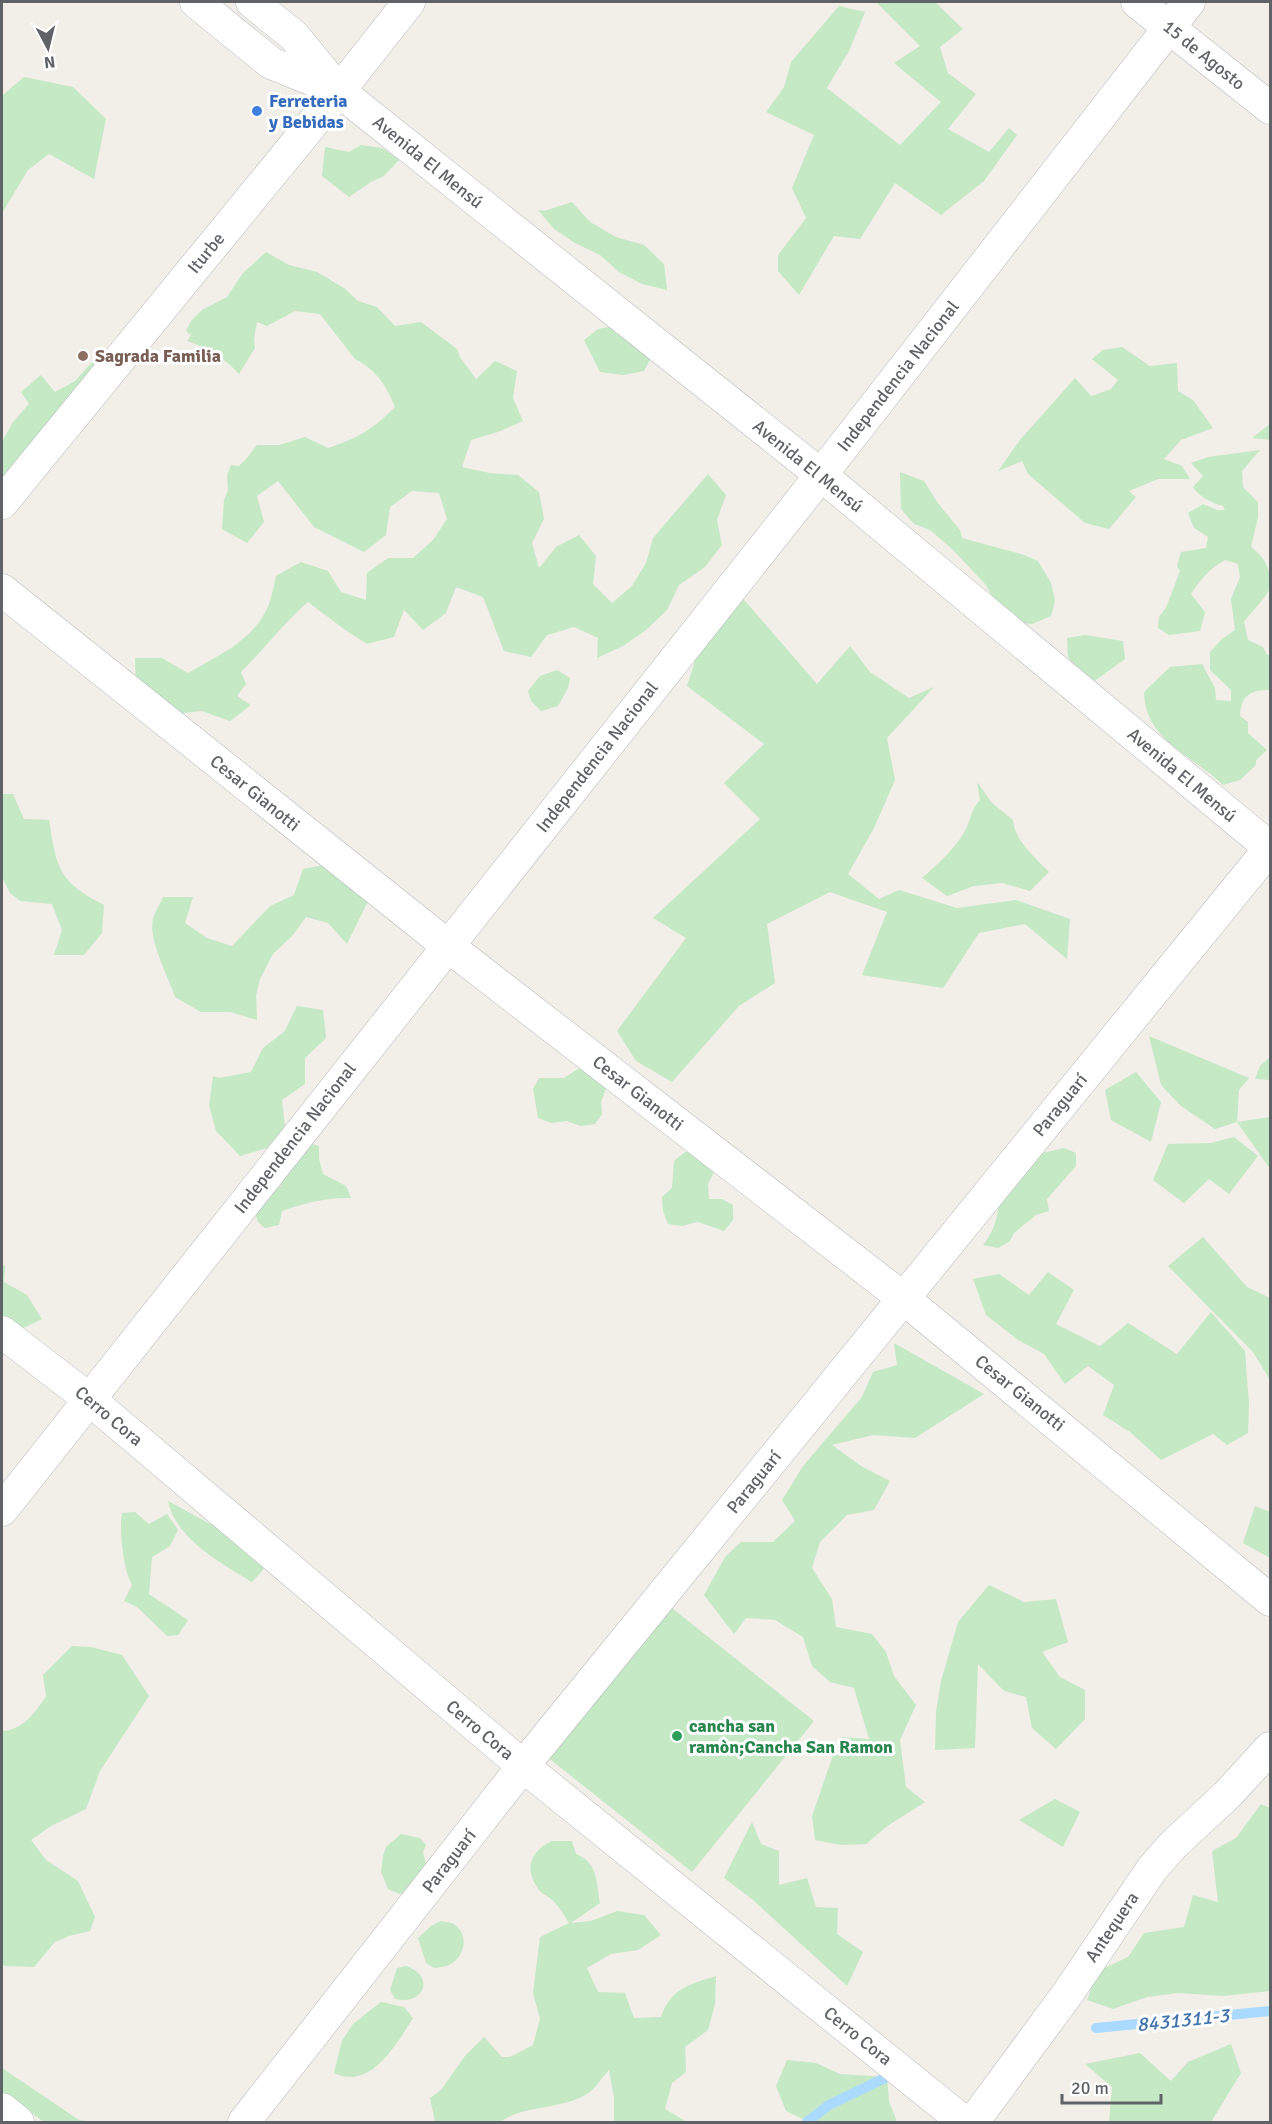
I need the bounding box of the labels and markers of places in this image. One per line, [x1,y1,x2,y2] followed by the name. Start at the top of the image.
[268,90,348,133] place label: Ferreteria y Bebidas
[250,104,264,118] marker: Ferreteria y Bebidas
[95,345,221,367] place label: Sagrada Familia
[76,349,90,363] marker: Sagrada Familia
[689,1715,893,1758] place label: cancha san ramòn;Cancha San Ramon
[670,1729,684,1743] marker: cancha san ramòn;Cancha San Ramon

